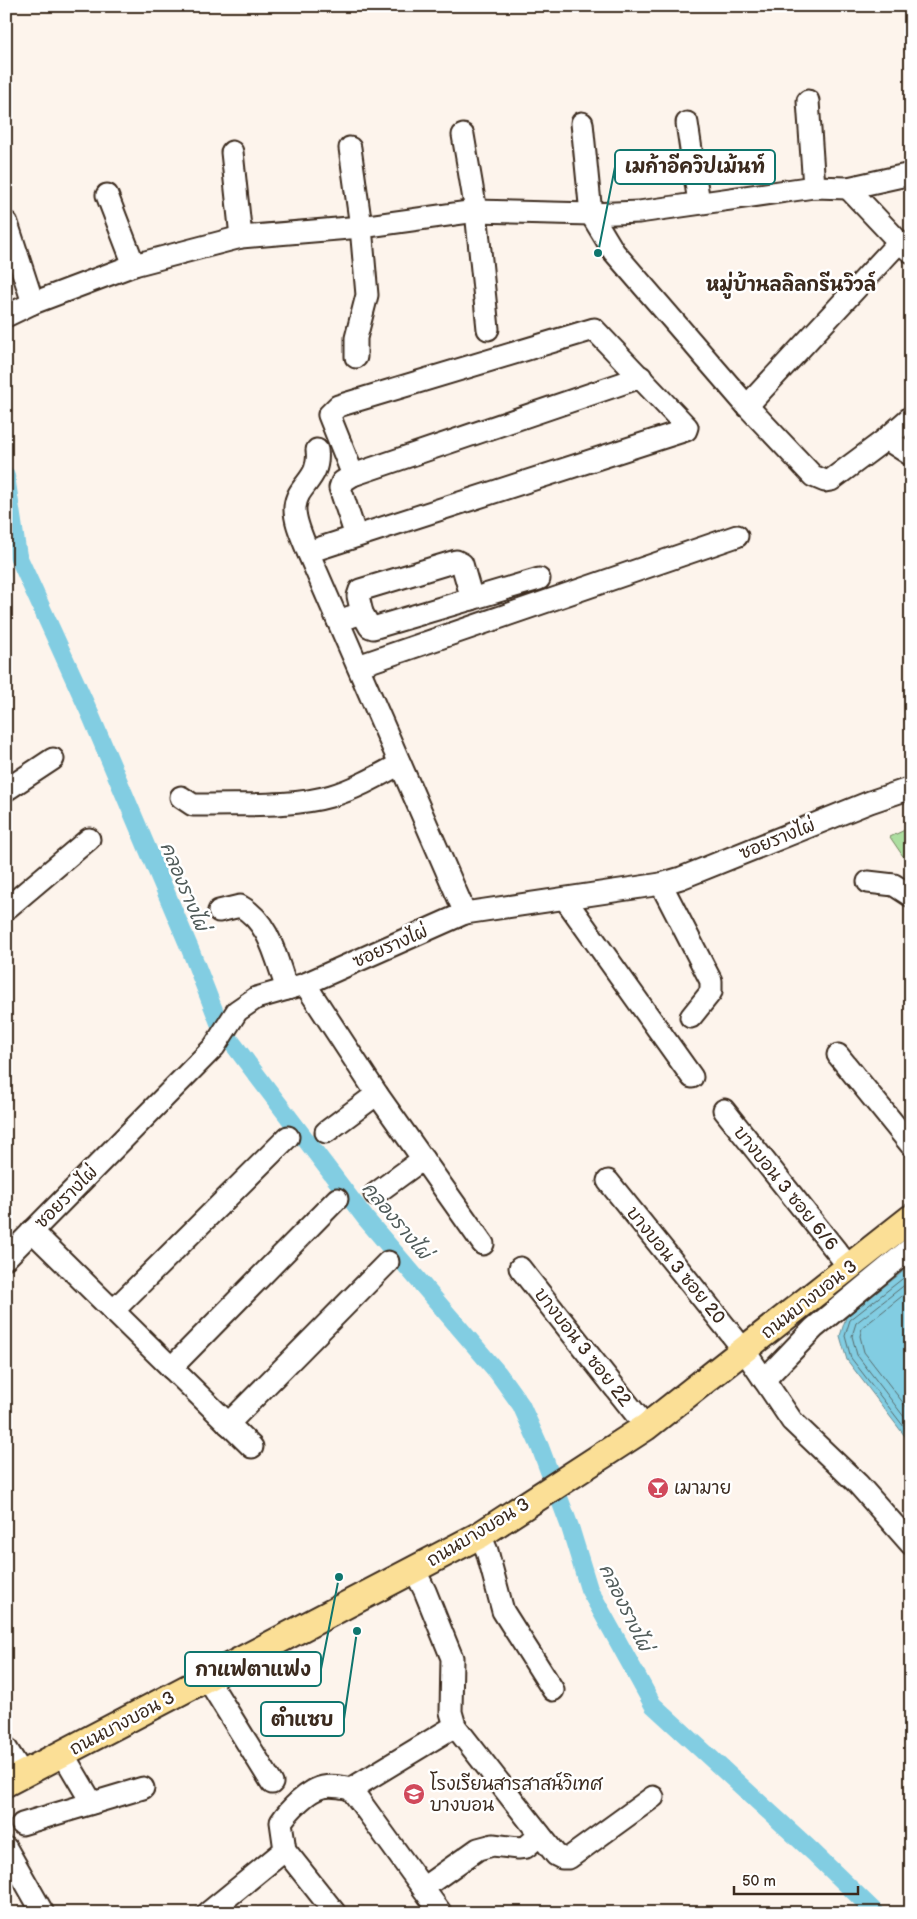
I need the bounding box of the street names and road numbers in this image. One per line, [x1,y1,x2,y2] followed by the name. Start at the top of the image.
[735,812,818,864] street label: ซอยรางไผ่
[348,918,431,972] street label: ซอยรางไผ่
[729,1122,842,1255] street label: บางบอน 3 ซอย 6/6
[29,1160,102,1233] street label: ซอยรางไผ่
[622,1203,729,1328] street label: บางบอน 3 ซอย 20
[757,1255,861,1343] street label: ถนนบางบอน 3
[530,1284,636,1411] street label: บางบอน 3 ซอย 22
[423,1494,533,1571] street label: ถนนบางบอน 3
[66,1687,178,1760] street label: ถนนบางบอน 3

